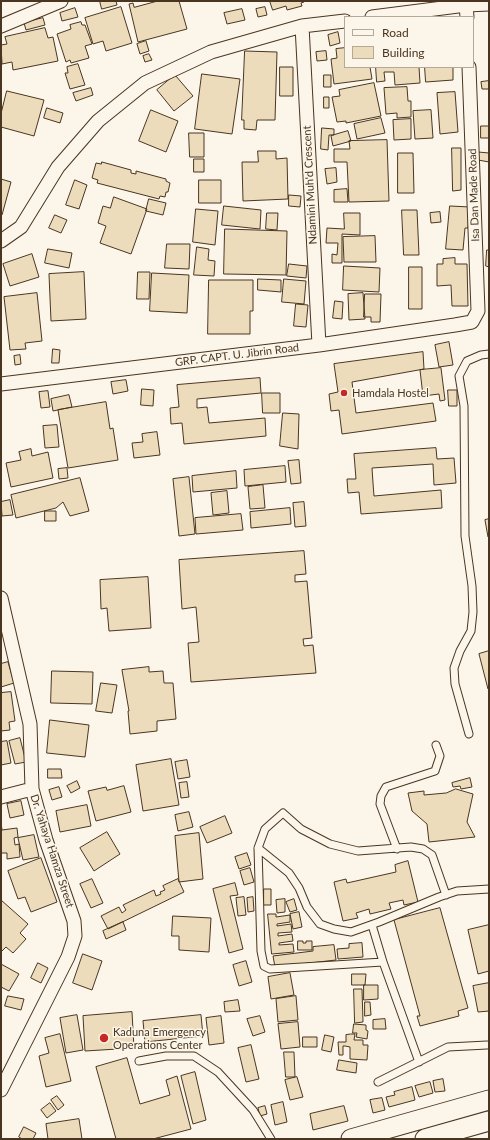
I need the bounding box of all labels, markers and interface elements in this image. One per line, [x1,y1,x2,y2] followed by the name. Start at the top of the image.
[344,16,474,68] legend
[382,25,409,40] text: Road
[382,45,425,60] text: Building
[300,125,320,245] street label: Ndamini Muh'd Crescent
[466,148,482,242] street label: Isa Dan Made Road
[174,341,300,369] street label: GRP. CAPT. U. Jibrin Road
[352,386,429,400] place label: Hamdala Hostel
[339,388,349,398] marker: Hamdala Hostel
[27,793,77,909] street label: Dr. Yahaya Hamza Street
[113,1025,206,1051] place label: Kaduna Emergency Operations Center
[98,1032,110,1044] marker: Kaduna Emergency Operations Center

